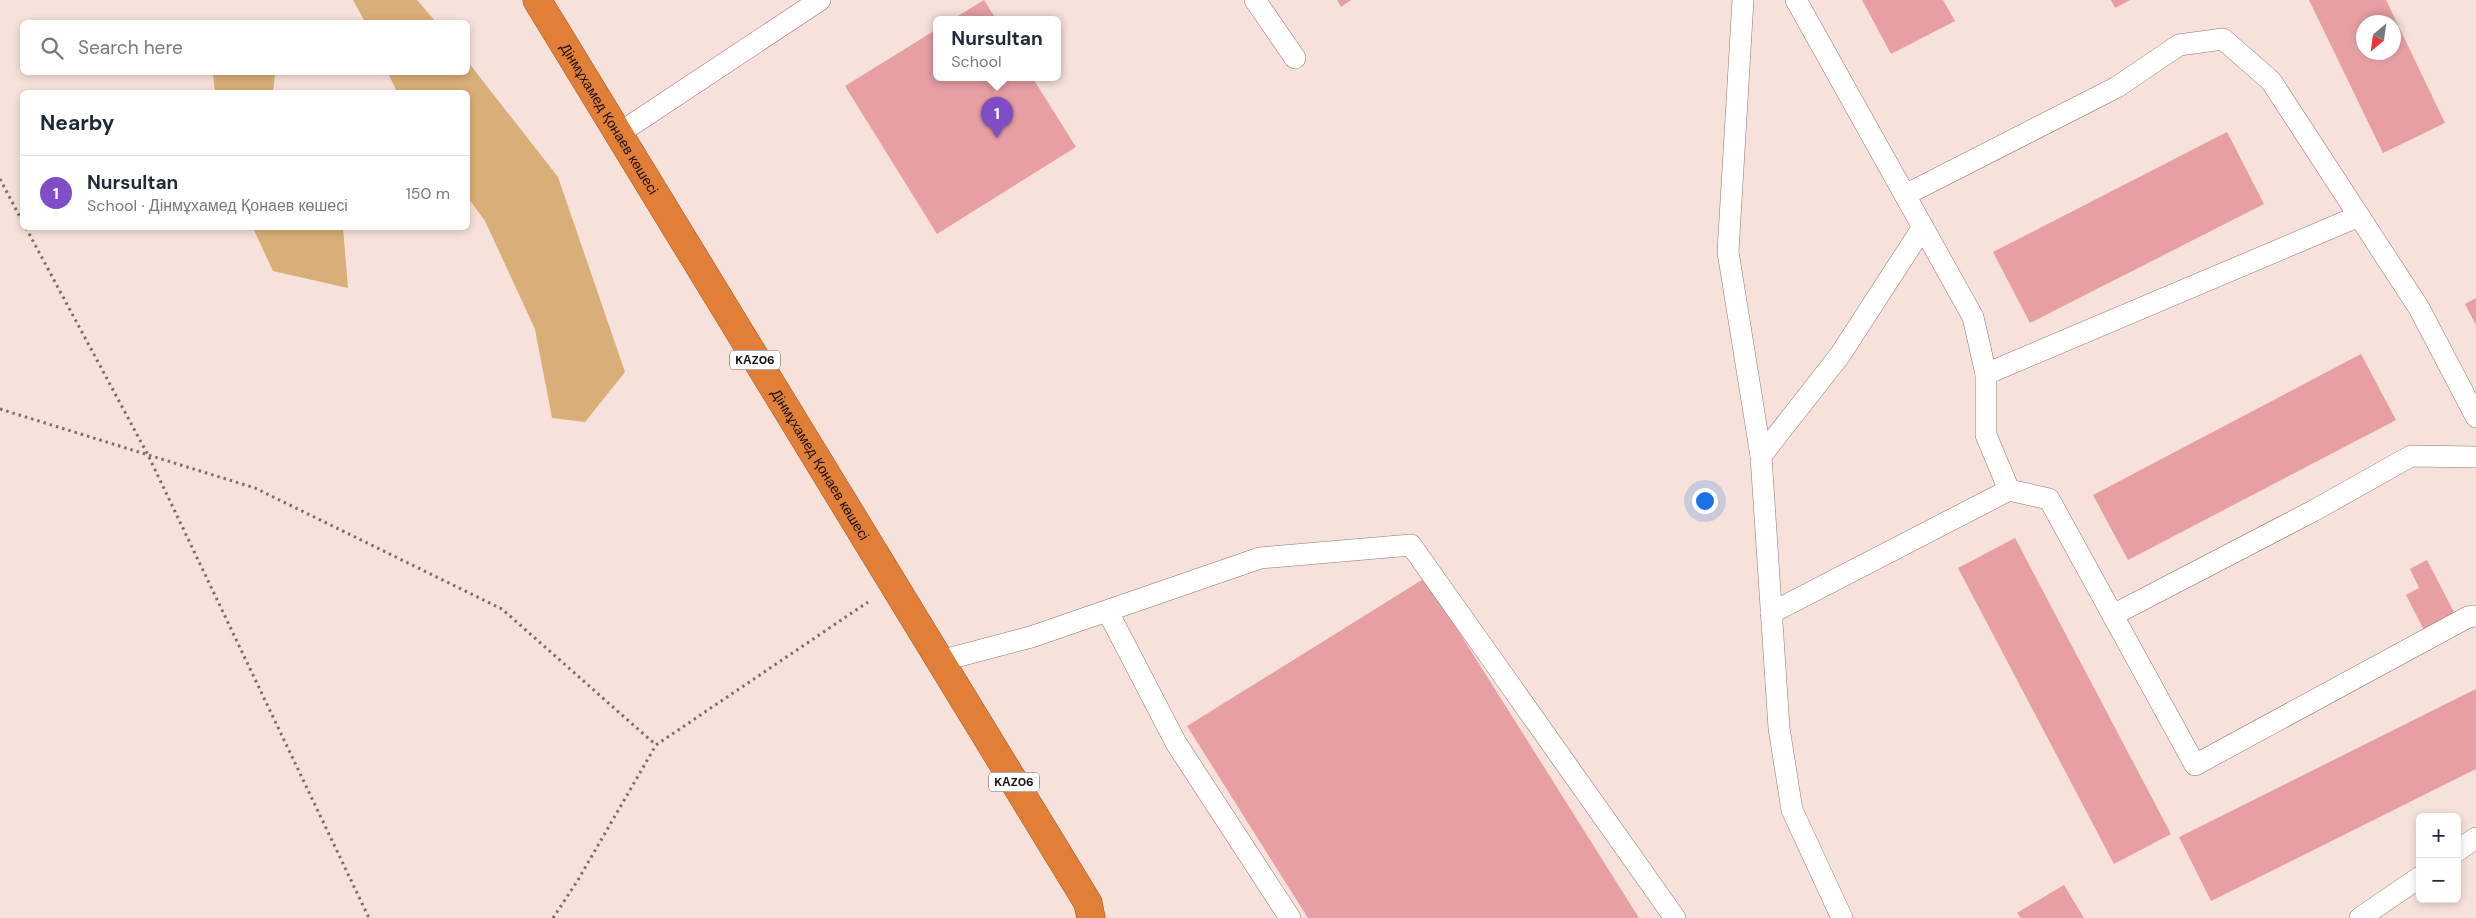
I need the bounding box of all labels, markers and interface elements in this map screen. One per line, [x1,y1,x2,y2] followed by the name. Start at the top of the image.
[2356,15,2401,60] north arrow
[933,16,1061,81] popup
[20,20,470,75] search box
[951,26,1043,51] text: Nursultan
[38,34,66,62] icon: search
[78,35,183,60] text: Search here
[556,40,662,198] street label: Дінмұхамед Қонаев көшесі
[951,51,1002,72] text: School
[981,97,1013,138] pin: 1
[40,109,114,137] text: Nearby
[87,170,178,195] text: Nursultan
[53,183,59,204] text: 1
[406,183,450,204] text: 150 m
[87,195,348,216] text: School · Дінмұхамед Қонаев көшесі
[730,350,780,370] road number: KАZ06
[767,385,873,543] street label: Дінмұхамед Қонаев көшесі
[1692,488,1718,514] your location
[989,772,1039,792] road number: KАZ06
[2416,813,2461,903] map controls
[2416,813,2461,858] button: +
[2416,858,2461,903] button: −

